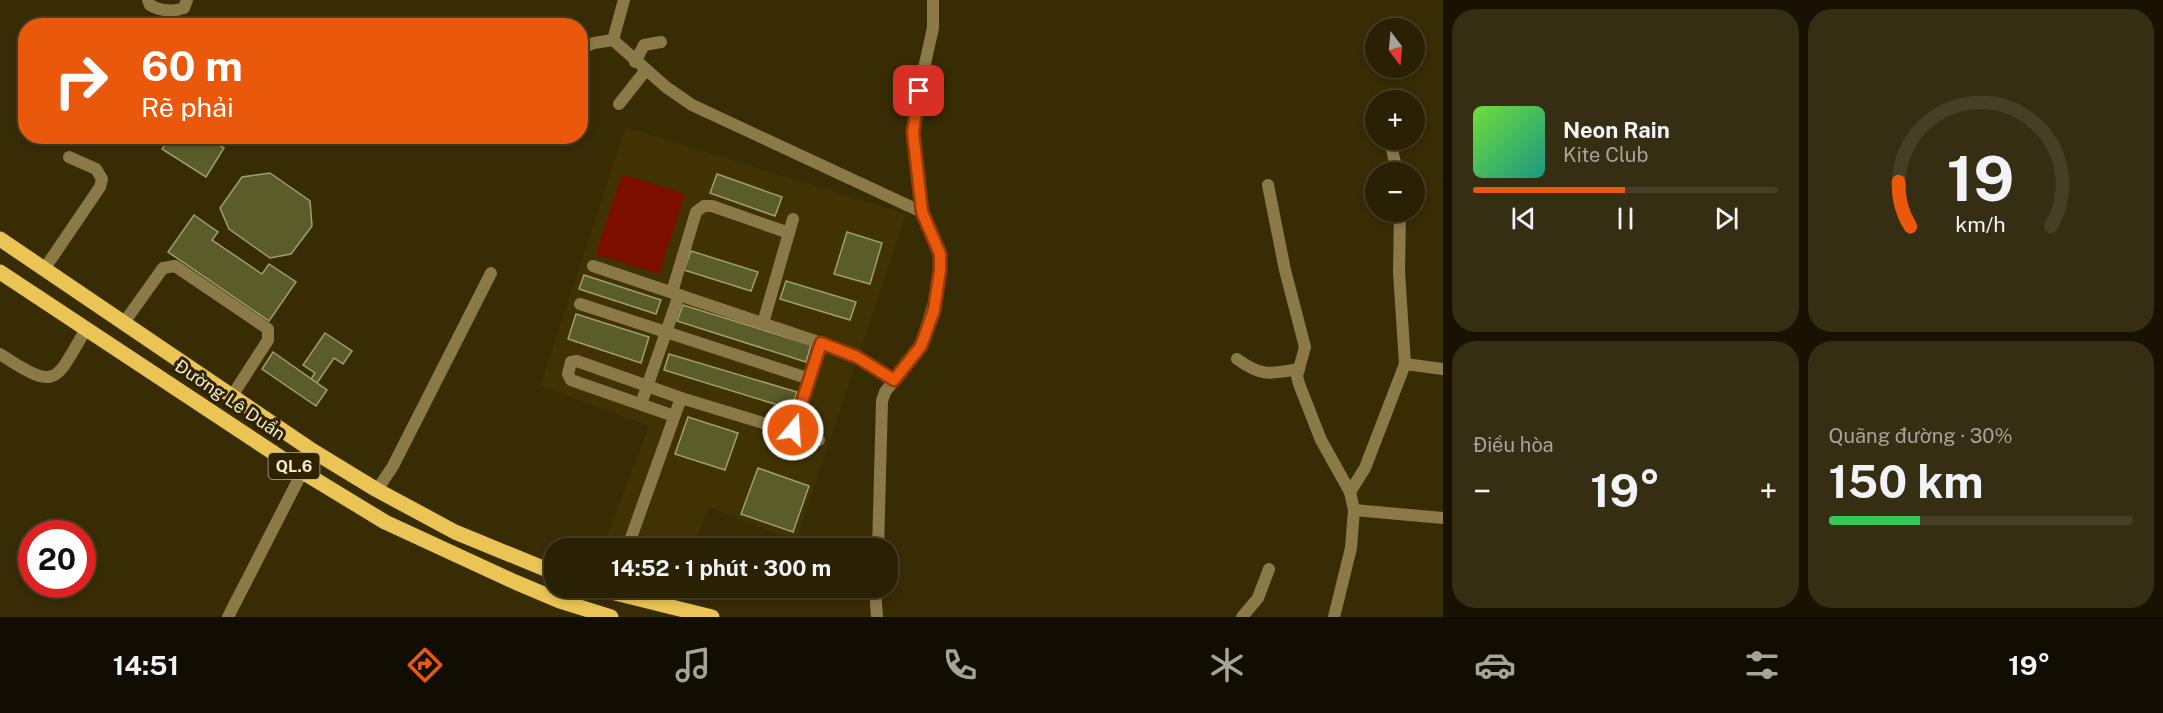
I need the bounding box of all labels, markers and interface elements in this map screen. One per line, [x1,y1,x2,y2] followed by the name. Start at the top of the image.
[1365,18,1425,78] north arrow
[1365,18,1425,222] map controls
[141,41,243,90] text: 60 m
[42,42,120,120] icon: right
[893,65,944,116] pin
[902,74,935,107] icon: arrive
[1365,90,1425,150] button: +
[141,91,234,123] text: Rẽ phải
[1563,117,1670,143] text: Neon Rain
[1563,143,1648,167] text: Kite Club
[1947,143,2015,216] text: 19
[1365,162,1425,222] button: −
[1507,202,1540,235] icon: previous
[1609,202,1642,235] icon: pause
[1710,202,1743,235] icon: next
[1956,213,2006,238] text: km/h
[171,355,289,444] street label: Đường Lê Duẩn
[761,398,825,462] position arrow
[1829,424,2013,448] text: Quãng đường · 30%
[1473,433,1554,457] text: Điều hòa
[268,453,320,479] road number: QL.6
[1829,455,1984,508] text: 150 km
[1590,464,1660,517] text: 19°
[1473,472,1491,510] text: −
[1759,472,1778,510] text: +
[18,520,96,598] speed limit sign: 20
[611,555,831,581] text: 14:52 · 1 phút · 300 m
[404,644,446,686] icon: directions
[672,644,714,686] icon: music
[939,644,981,686] icon: phone
[1206,644,1248,686] icon: climate
[1474,644,1516,686] icon: car
[1741,644,1783,686] icon: filters
[113,649,179,681] text: 14:51
[2008,649,2050,681] text: 19°

